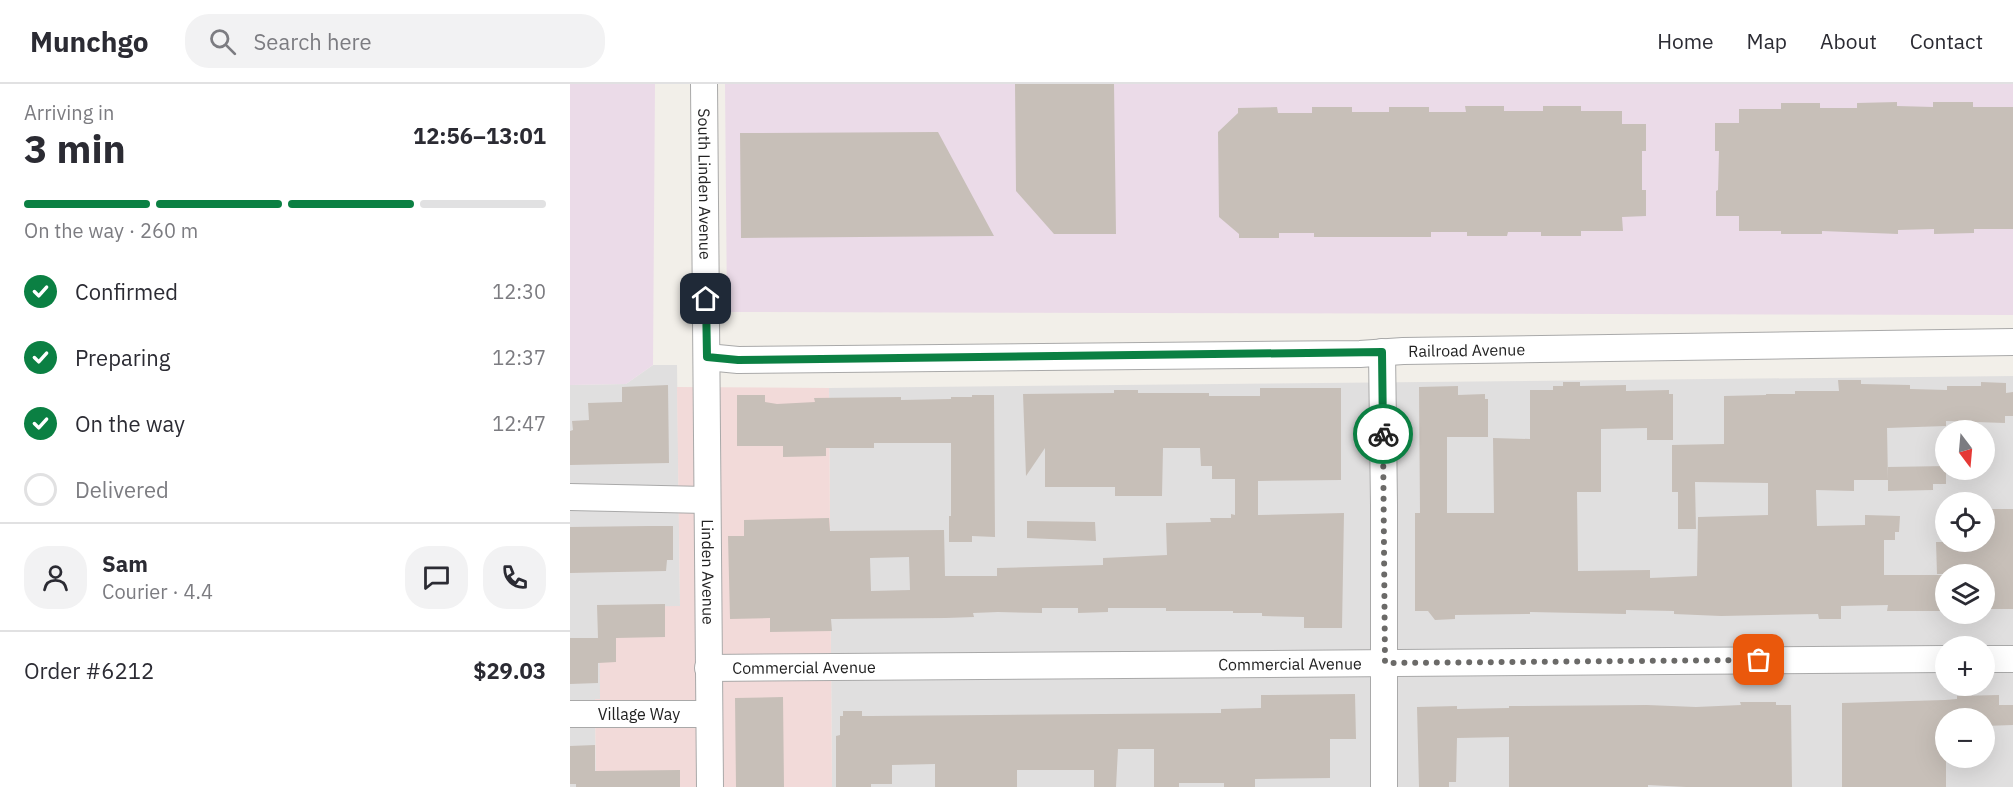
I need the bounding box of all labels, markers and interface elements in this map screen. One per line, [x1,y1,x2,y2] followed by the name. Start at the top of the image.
[185,14,605,68] search box
[30,23,149,60] text: Munchgo
[206,25,239,58] icon: search
[254,27,372,56] text: Search here
[1657,27,1714,55] text: Home
[1747,27,1787,55] text: Map
[1820,27,1877,55] text: About
[1910,27,1983,55] text: Contact
[24,99,114,126] text: Arriving in
[694,108,716,260] street label: South Linden Avenue
[413,121,546,150] text: 12:56–13:01
[24,123,126,174] text: 3 min
[24,217,198,244] text: On the way · 260 m
[680,273,731,324] pin
[24,275,57,308] icon: check
[75,277,178,306] text: Confirmed
[492,278,546,305] text: 12:30
[689,282,722,315] icon: home
[1408,339,1525,361] street label: Railroad Avenue
[24,341,57,374] icon: check
[75,343,170,372] text: Preparing
[492,344,546,371] text: 12:37
[1353,404,1413,464] courier
[24,407,57,440] icon: check
[75,409,185,438] text: On the way
[492,410,546,437] text: 12:47
[1367,418,1400,451] icon: bike
[1935,420,1995,480] north arrow
[1935,420,1995,768] map controls
[75,475,169,504] text: Delivered
[1935,492,1995,552] button: locate
[698,519,719,625] street label: Linden Avenue
[24,546,87,609] button: person
[405,546,468,609] button: chat
[483,546,546,609] button: phone
[102,549,148,578] text: Sam
[1935,564,1995,624] button: layers
[102,578,213,605] text: Courier · 4.4
[1733,634,1784,685] pin
[1935,636,1995,696] button: +
[1742,643,1775,676] icon: bag
[1218,653,1362,674] street label: Commercial Avenue
[24,656,154,685] text: Order #6212
[473,656,546,685] text: $29.03
[732,657,876,678] street label: Commercial Avenue
[598,704,680,724] street label: Village Way
[1935,708,1995,768] button: −

